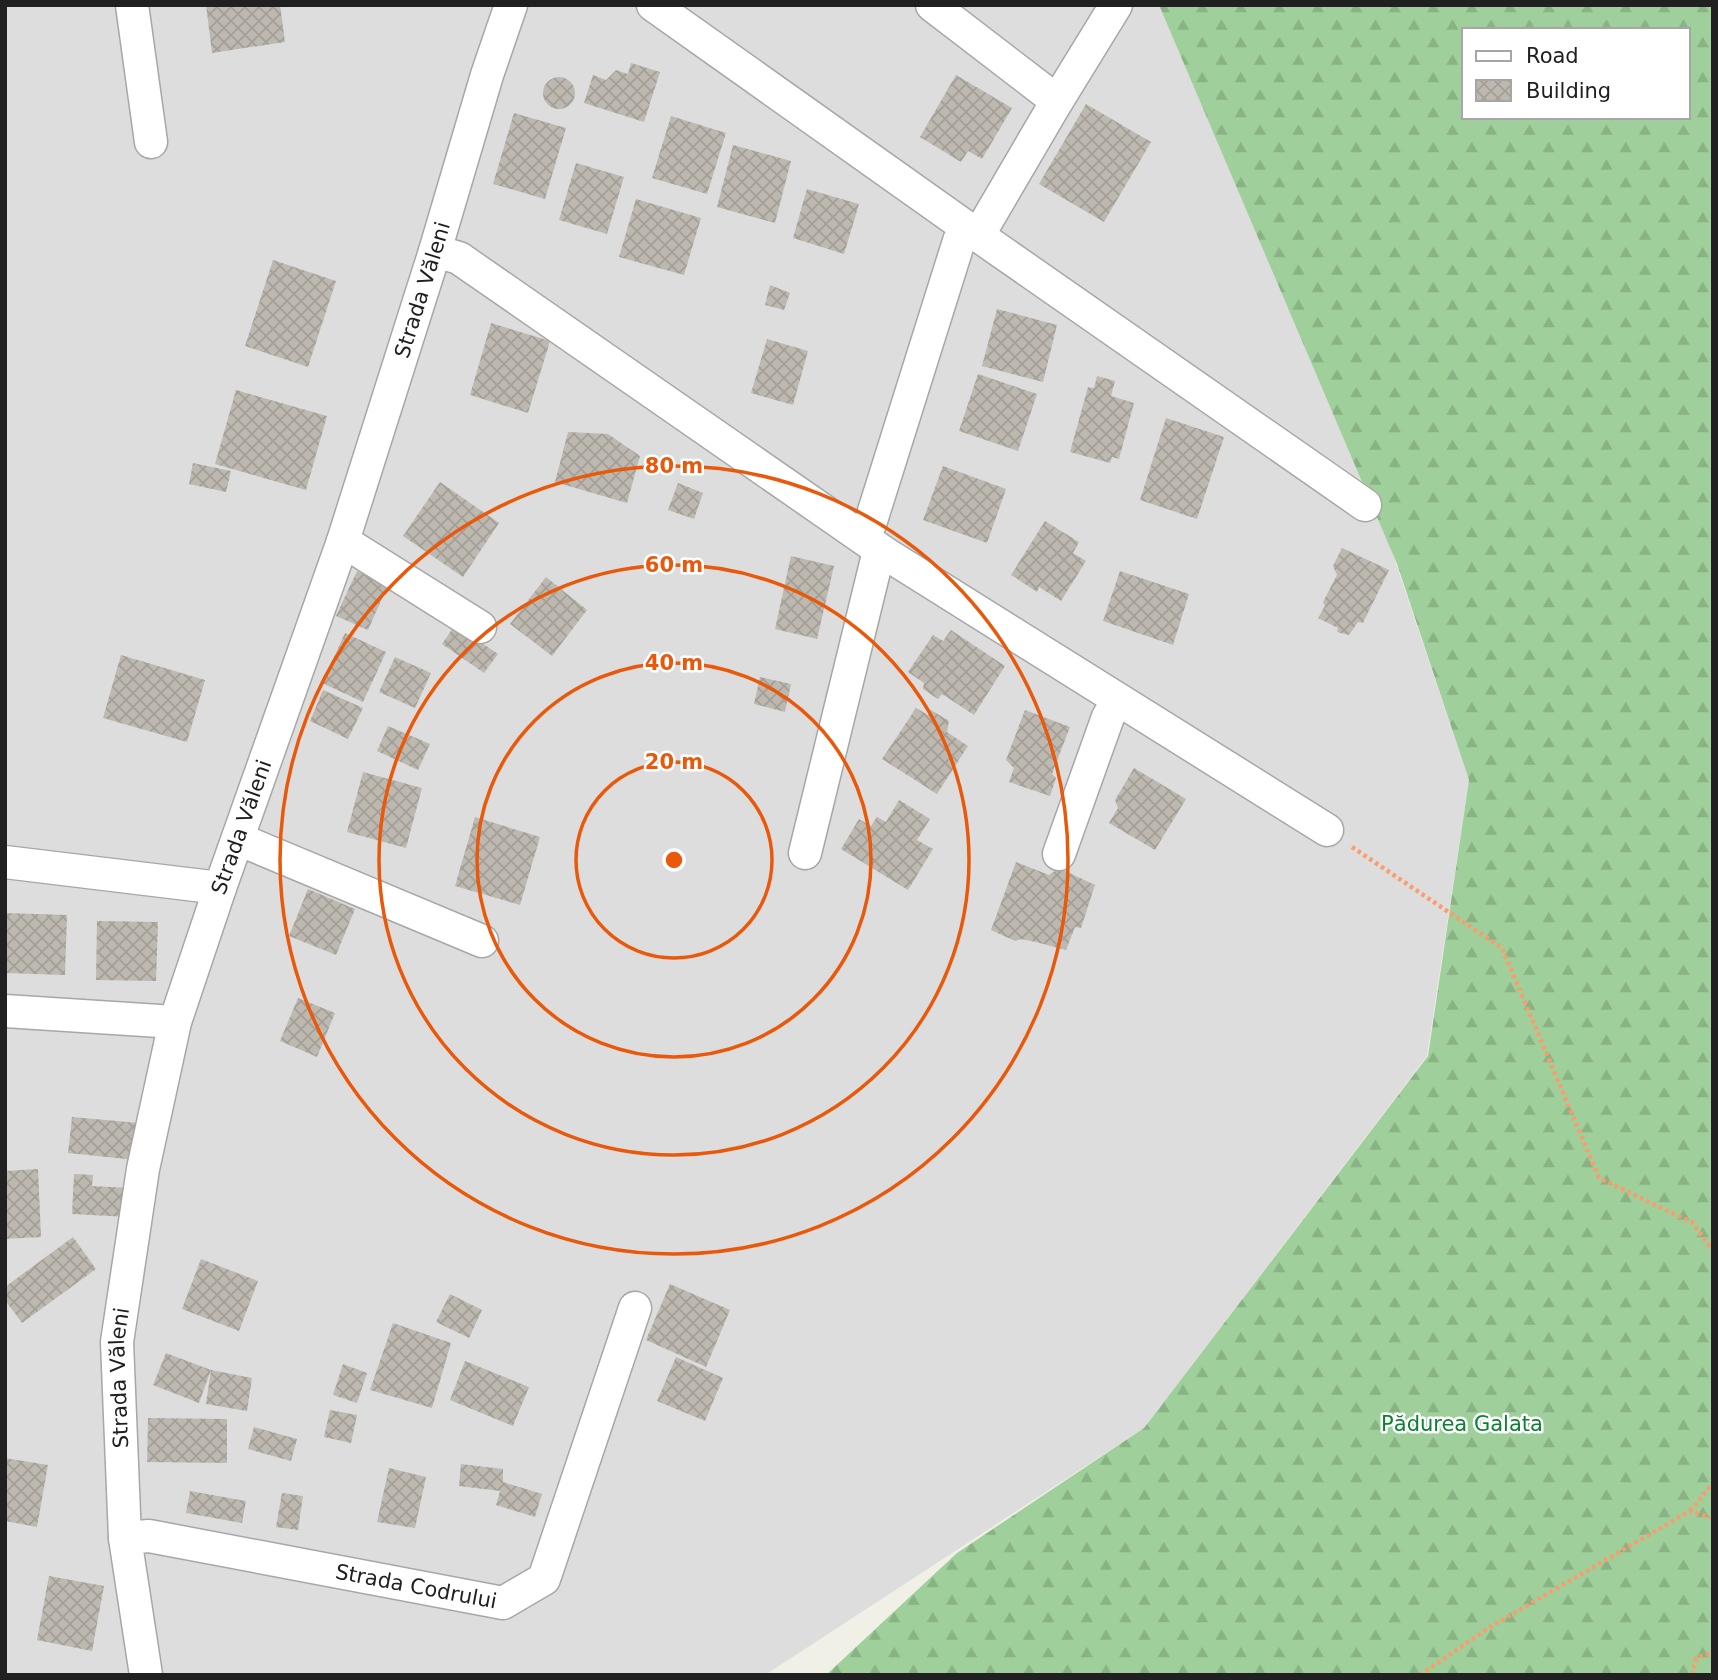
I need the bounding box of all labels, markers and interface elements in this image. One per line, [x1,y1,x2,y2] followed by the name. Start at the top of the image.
[1462,28,1690,119] legend
[1526,44,1579,68] text: Road
[1526,79,1611,103] text: Building
[390,219,455,361] street label: Strada Văleni
[645,454,703,478] text: 80 m
[645,553,703,577] text: 60 m
[645,651,703,675] text: 40 m
[645,750,703,774] text: 20 m
[207,757,276,898] street label: Strada Văleni
[662,848,686,872] centre of rings
[105,1306,134,1449] street label: Strada Văleni
[1381,1412,1543,1436] park label: Pădurea Galata
[333,1560,499,1614] street label: Strada Codrului

